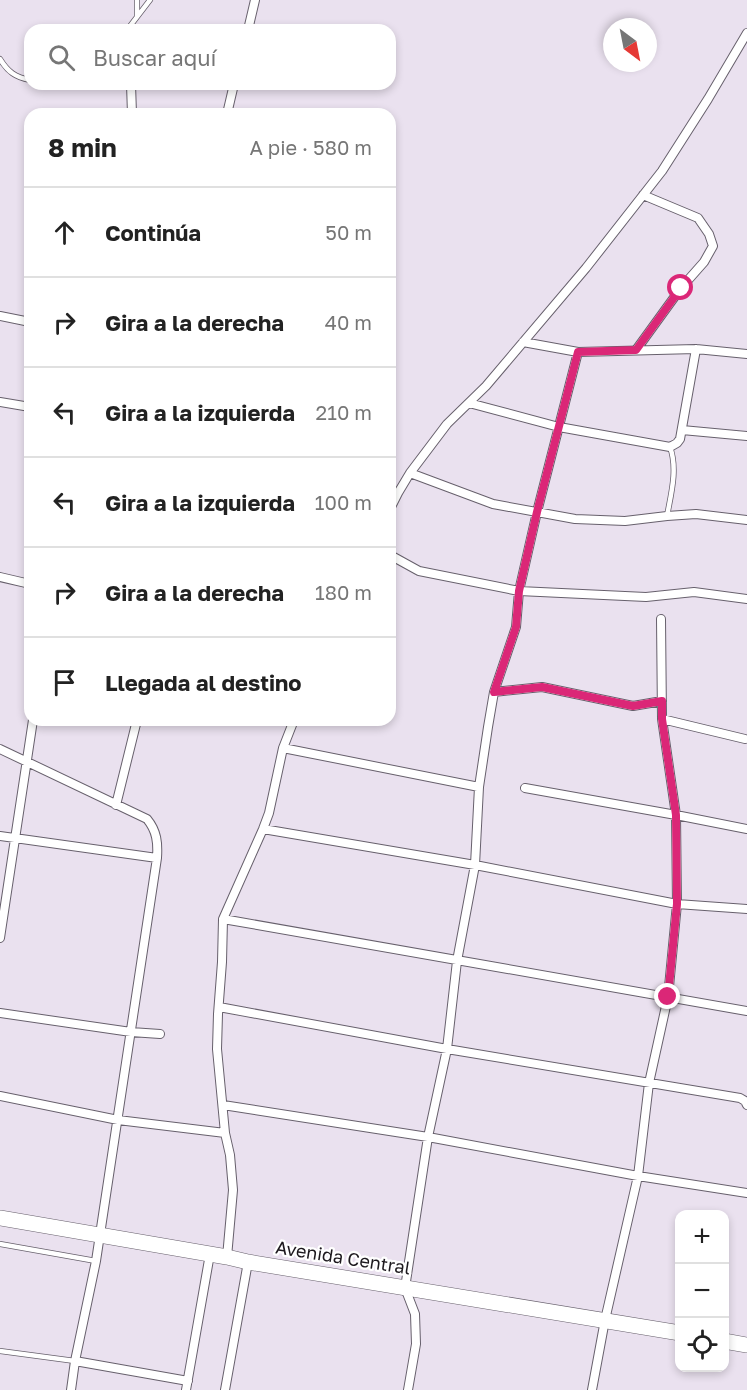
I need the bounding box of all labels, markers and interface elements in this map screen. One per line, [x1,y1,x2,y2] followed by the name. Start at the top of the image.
[603,18,657,72] north arrow
[24,24,396,90] search box
[45,41,78,74] icon: search
[93,44,216,71] text: Buscar aquí
[48,132,117,163] text: 8 min
[249,135,372,159] text: A pie · 580 m
[48,216,81,249] icon: ahead
[105,219,201,246] text: Continúa
[325,220,372,244] text: 50 m
[667,274,693,300] route start
[48,306,81,339] icon: right
[105,309,284,336] text: Gira a la derecha
[325,310,372,334] text: 40 m
[48,396,81,429] icon: left
[105,399,295,426] text: Gira a la izquierda
[316,400,372,424] text: 210 m
[48,486,81,519] icon: left
[105,489,295,516] text: Gira a la izquierda
[315,490,372,514] text: 100 m
[48,576,81,609] icon: right
[105,579,284,606] text: Gira a la derecha
[315,580,372,604] text: 180 m
[48,666,81,699] icon: arrive
[105,669,302,696] text: Llegada al destino
[654,983,680,1009] route end
[675,1210,729,1372] map controls
[675,1210,729,1264] button: +
[274,1235,412,1279] street label: Avenida Central
[675,1264,729,1318] button: −
[675,1318,729,1372] button: locate

